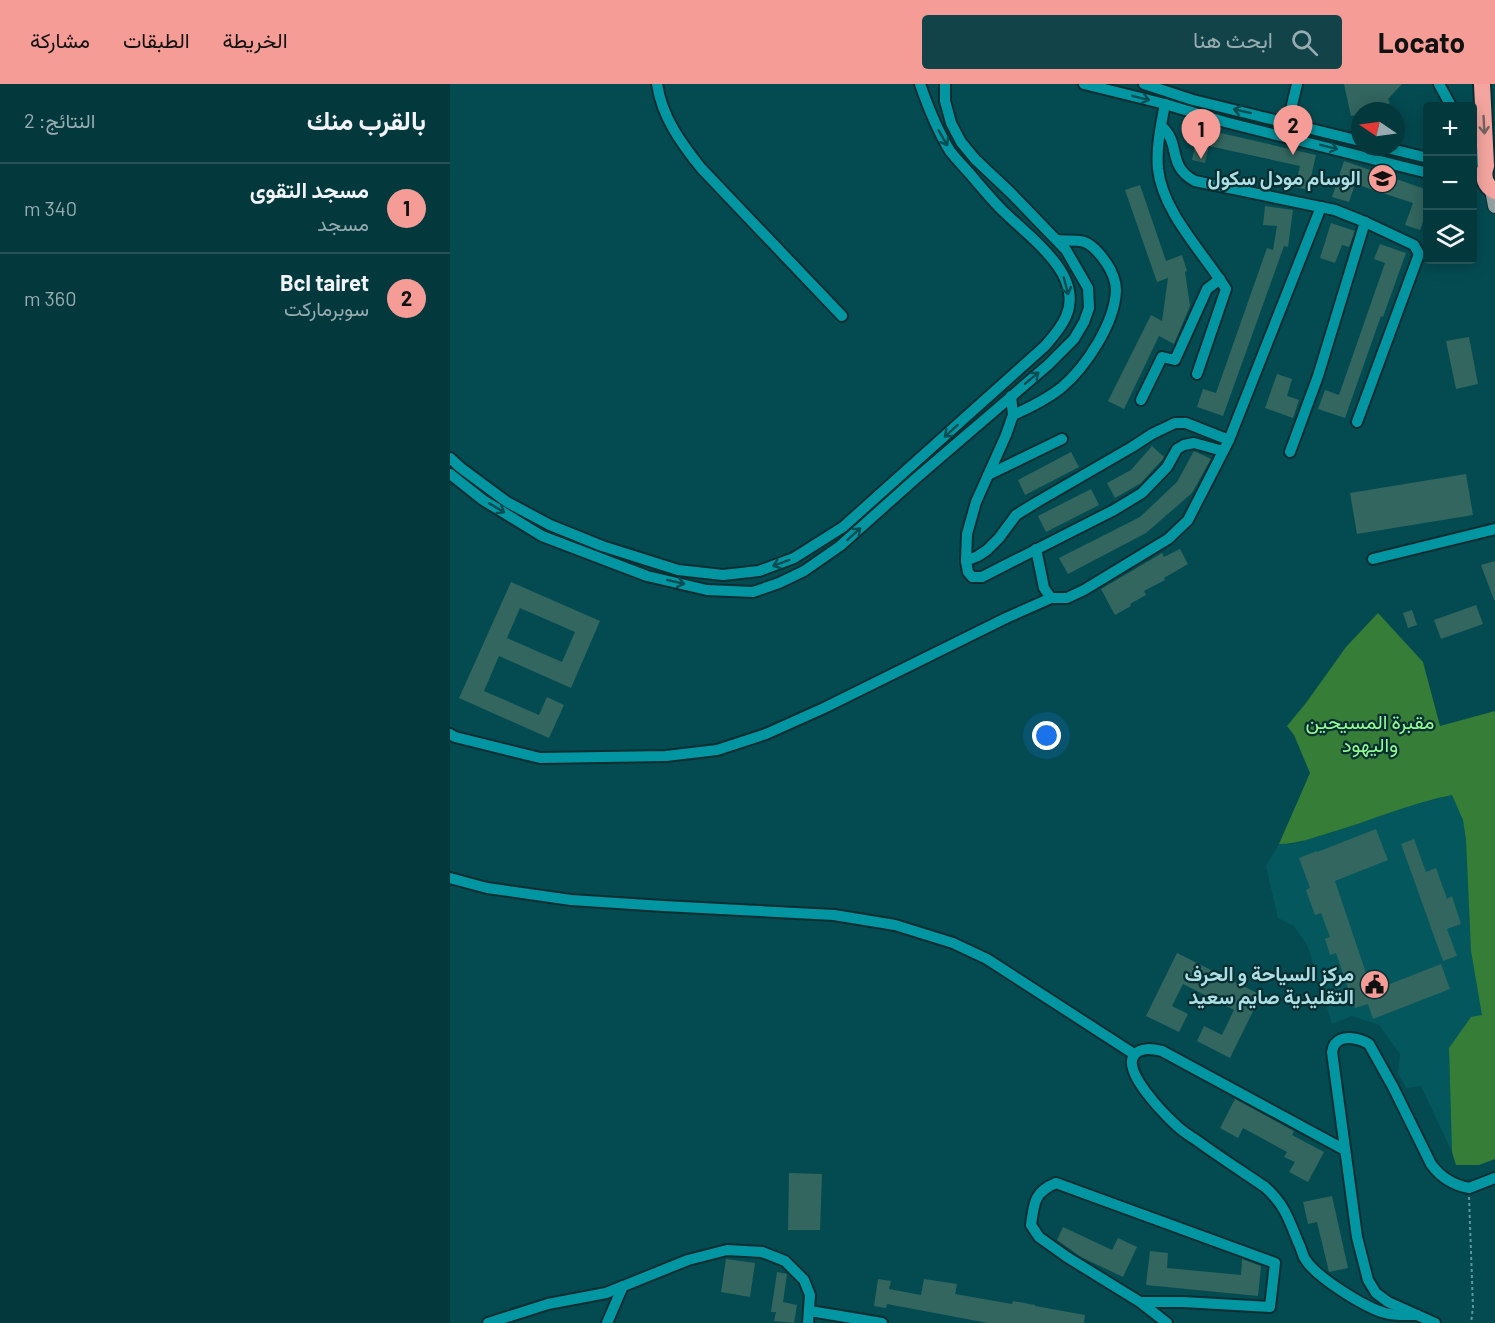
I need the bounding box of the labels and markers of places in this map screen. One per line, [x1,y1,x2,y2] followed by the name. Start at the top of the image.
[1274,106,1312,155] pin: 2
[1182,110,1221,159] pin: 1
[1366,162,1398,194] school or university icon: الوسام مودل سكول
[1207,165,1361,191] place label: الوسام مودل سكول
[1185,961,1354,1010] place label: مركز السياحة و الحرف التقليدية صايم سعيد
[1359,969,1391,1001] public building icon: مركز السياحة و الحرف التقليدية صايم سعيد

